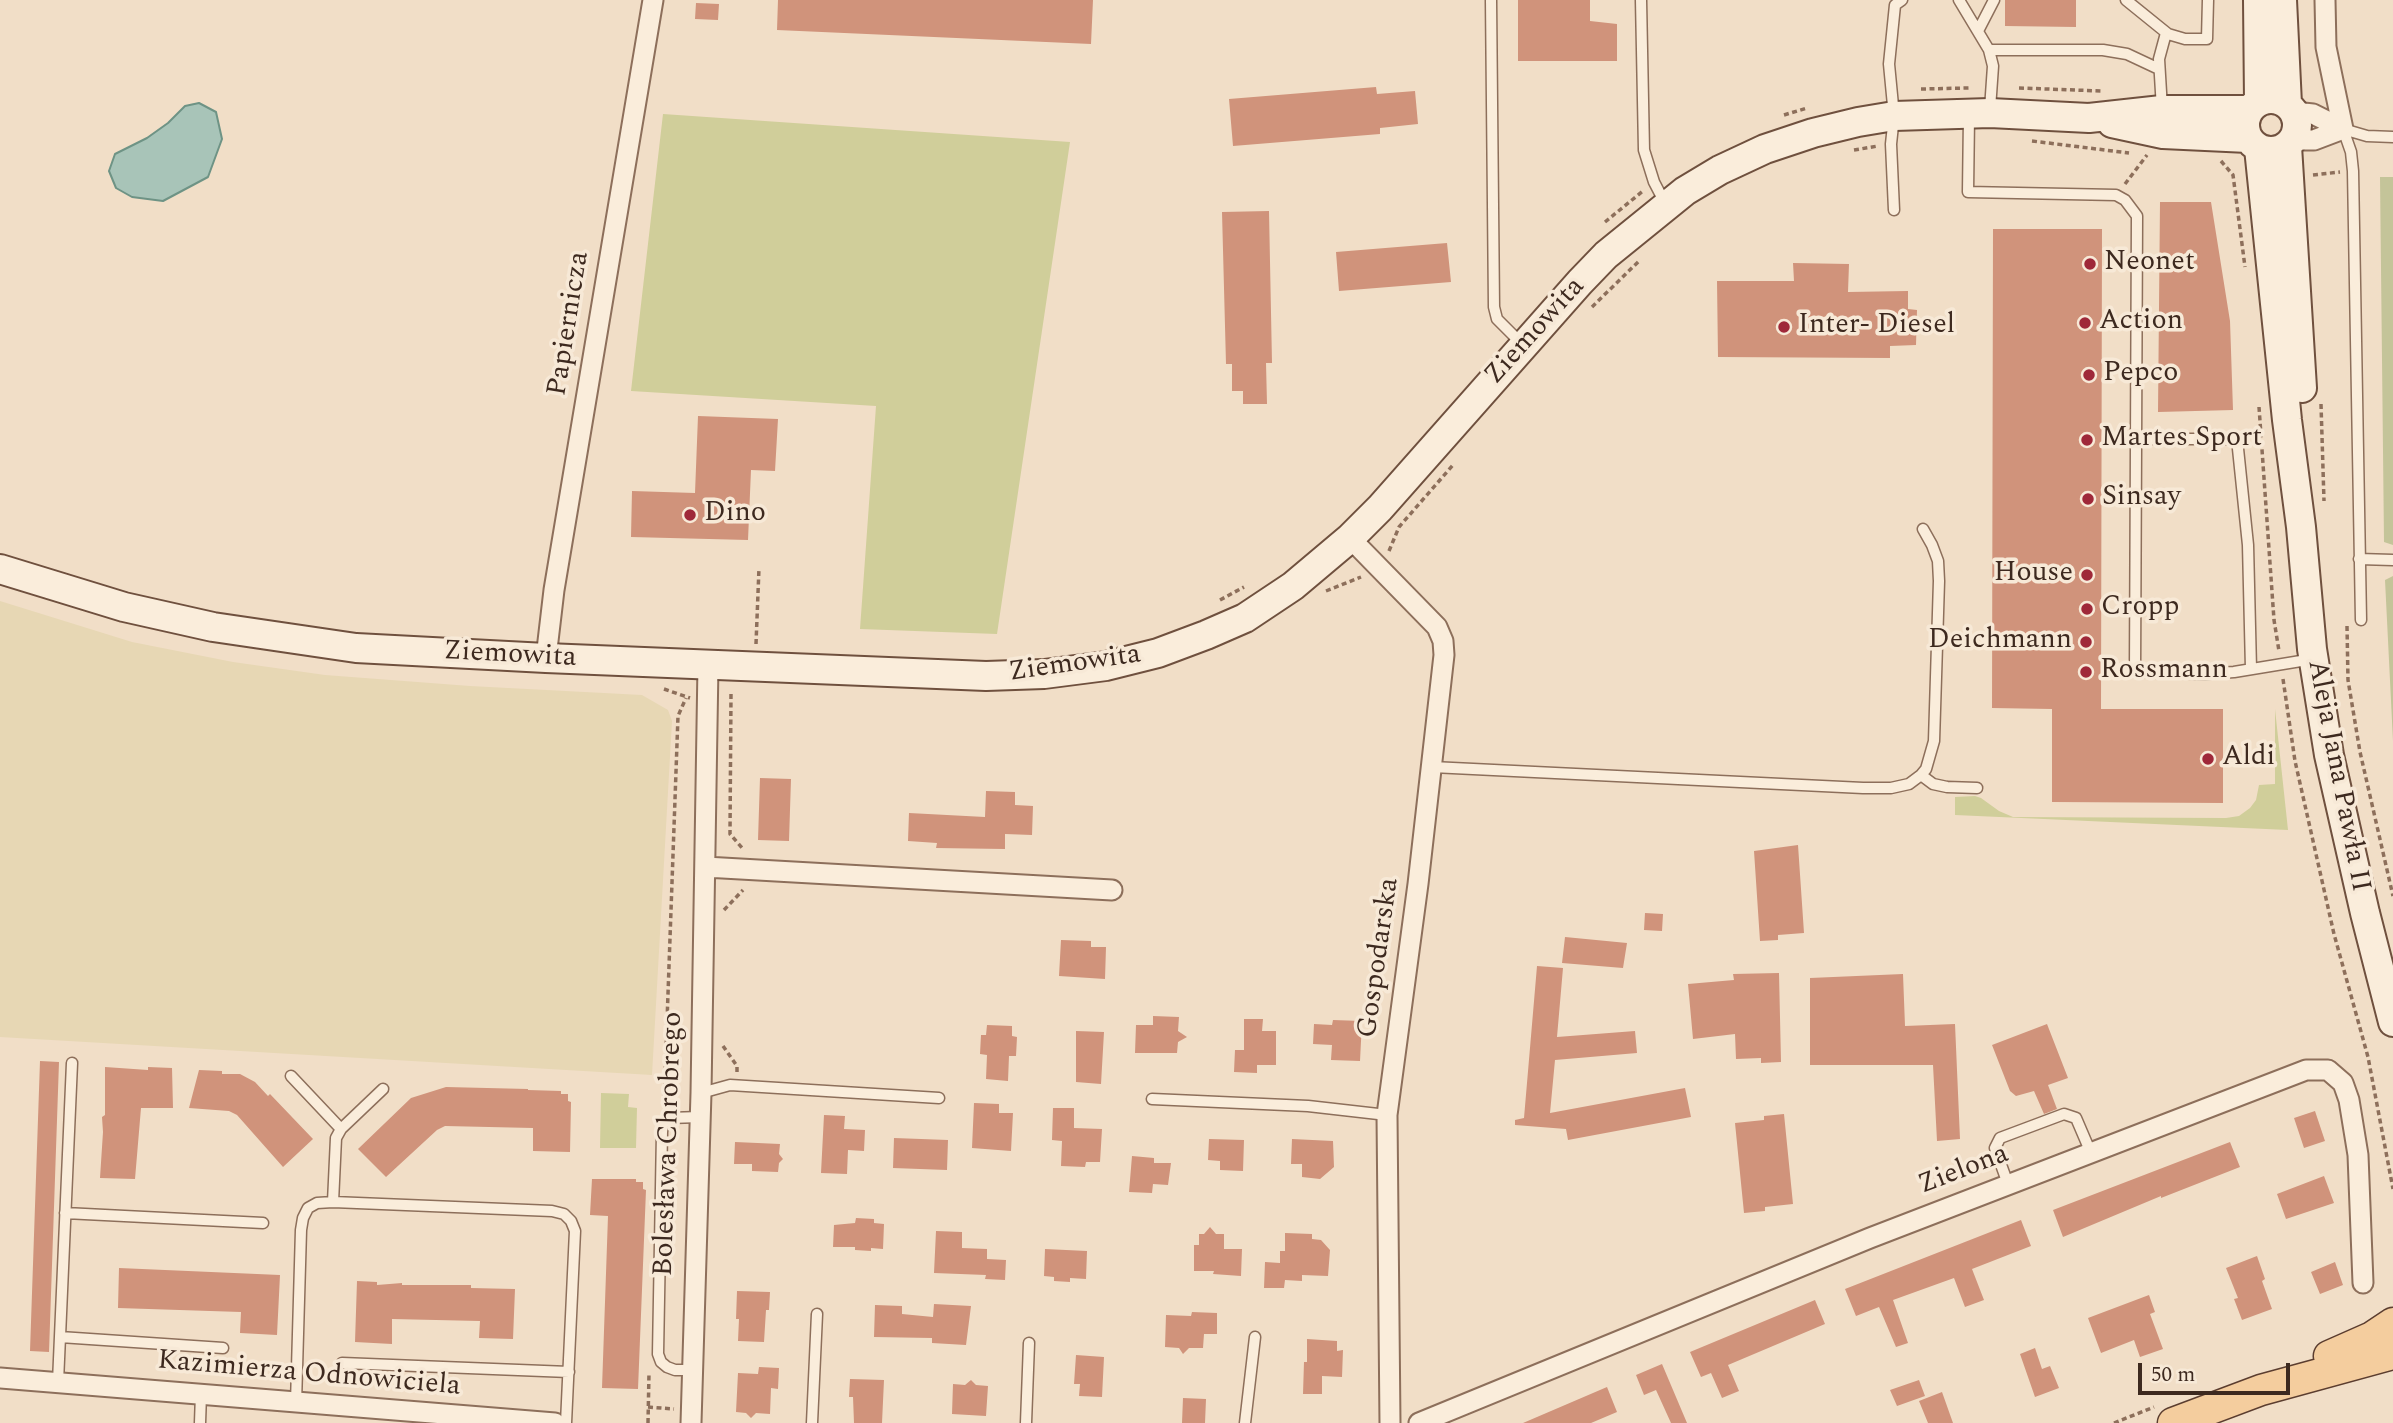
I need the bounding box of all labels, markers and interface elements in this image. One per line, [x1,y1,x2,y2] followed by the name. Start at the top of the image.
[2104,247,2195,281] place label: Neonet
[542,249,598,399] street label: Papiernicza
[2082,256,2098,272] marker: Neonet
[1479,271,1593,393] street label: Ziemowita
[2099,306,2183,340] place label: Action
[1798,310,1955,344] place label: Inter- Diesel
[2077,315,2093,331] marker: Action
[1776,319,1792,335] marker: Inter- Diesel
[2103,358,2178,392] place label: Pepco
[2081,367,2097,383] marker: Pepco
[2101,423,2262,457] place label: Martes Sport
[2079,432,2095,448] marker: Martes Sport
[2102,482,2181,516] place label: Sinsay
[2080,491,2096,507] marker: Sinsay
[704,498,766,532] place label: Dino
[682,507,698,523] marker: Dino
[1994,558,2073,592] place label: House
[2079,567,2095,583] marker: House
[2101,592,2179,626] place label: Cropp
[2079,601,2095,617] marker: Cropp
[1928,625,2072,659] place label: Deichmann
[2078,634,2094,650] marker: Deichmann
[443,636,577,676] street label: Ziemowita
[1007,639,1143,691] street label: Ziemowita
[2100,655,2228,689] place label: Rossmann
[2298,657,2376,895] street label: Aleja Jana Pawła II
[2078,664,2094,680] marker: Rossmann
[2222,742,2275,776] place label: Aldi
[2200,751,2216,767] marker: Aldi
[1352,876,1408,1040] street label: Gospodarska
[649,1011,691,1277] street label: Bolesława Chrobrego
[1914,1139,2014,1203] street label: Zielona
[156,1345,462,1405] street label: Kazimierza Odnowiciela
[2141,1350,2293,1394] scale bar
[2151,1359,2195,1391] text: 50 m

